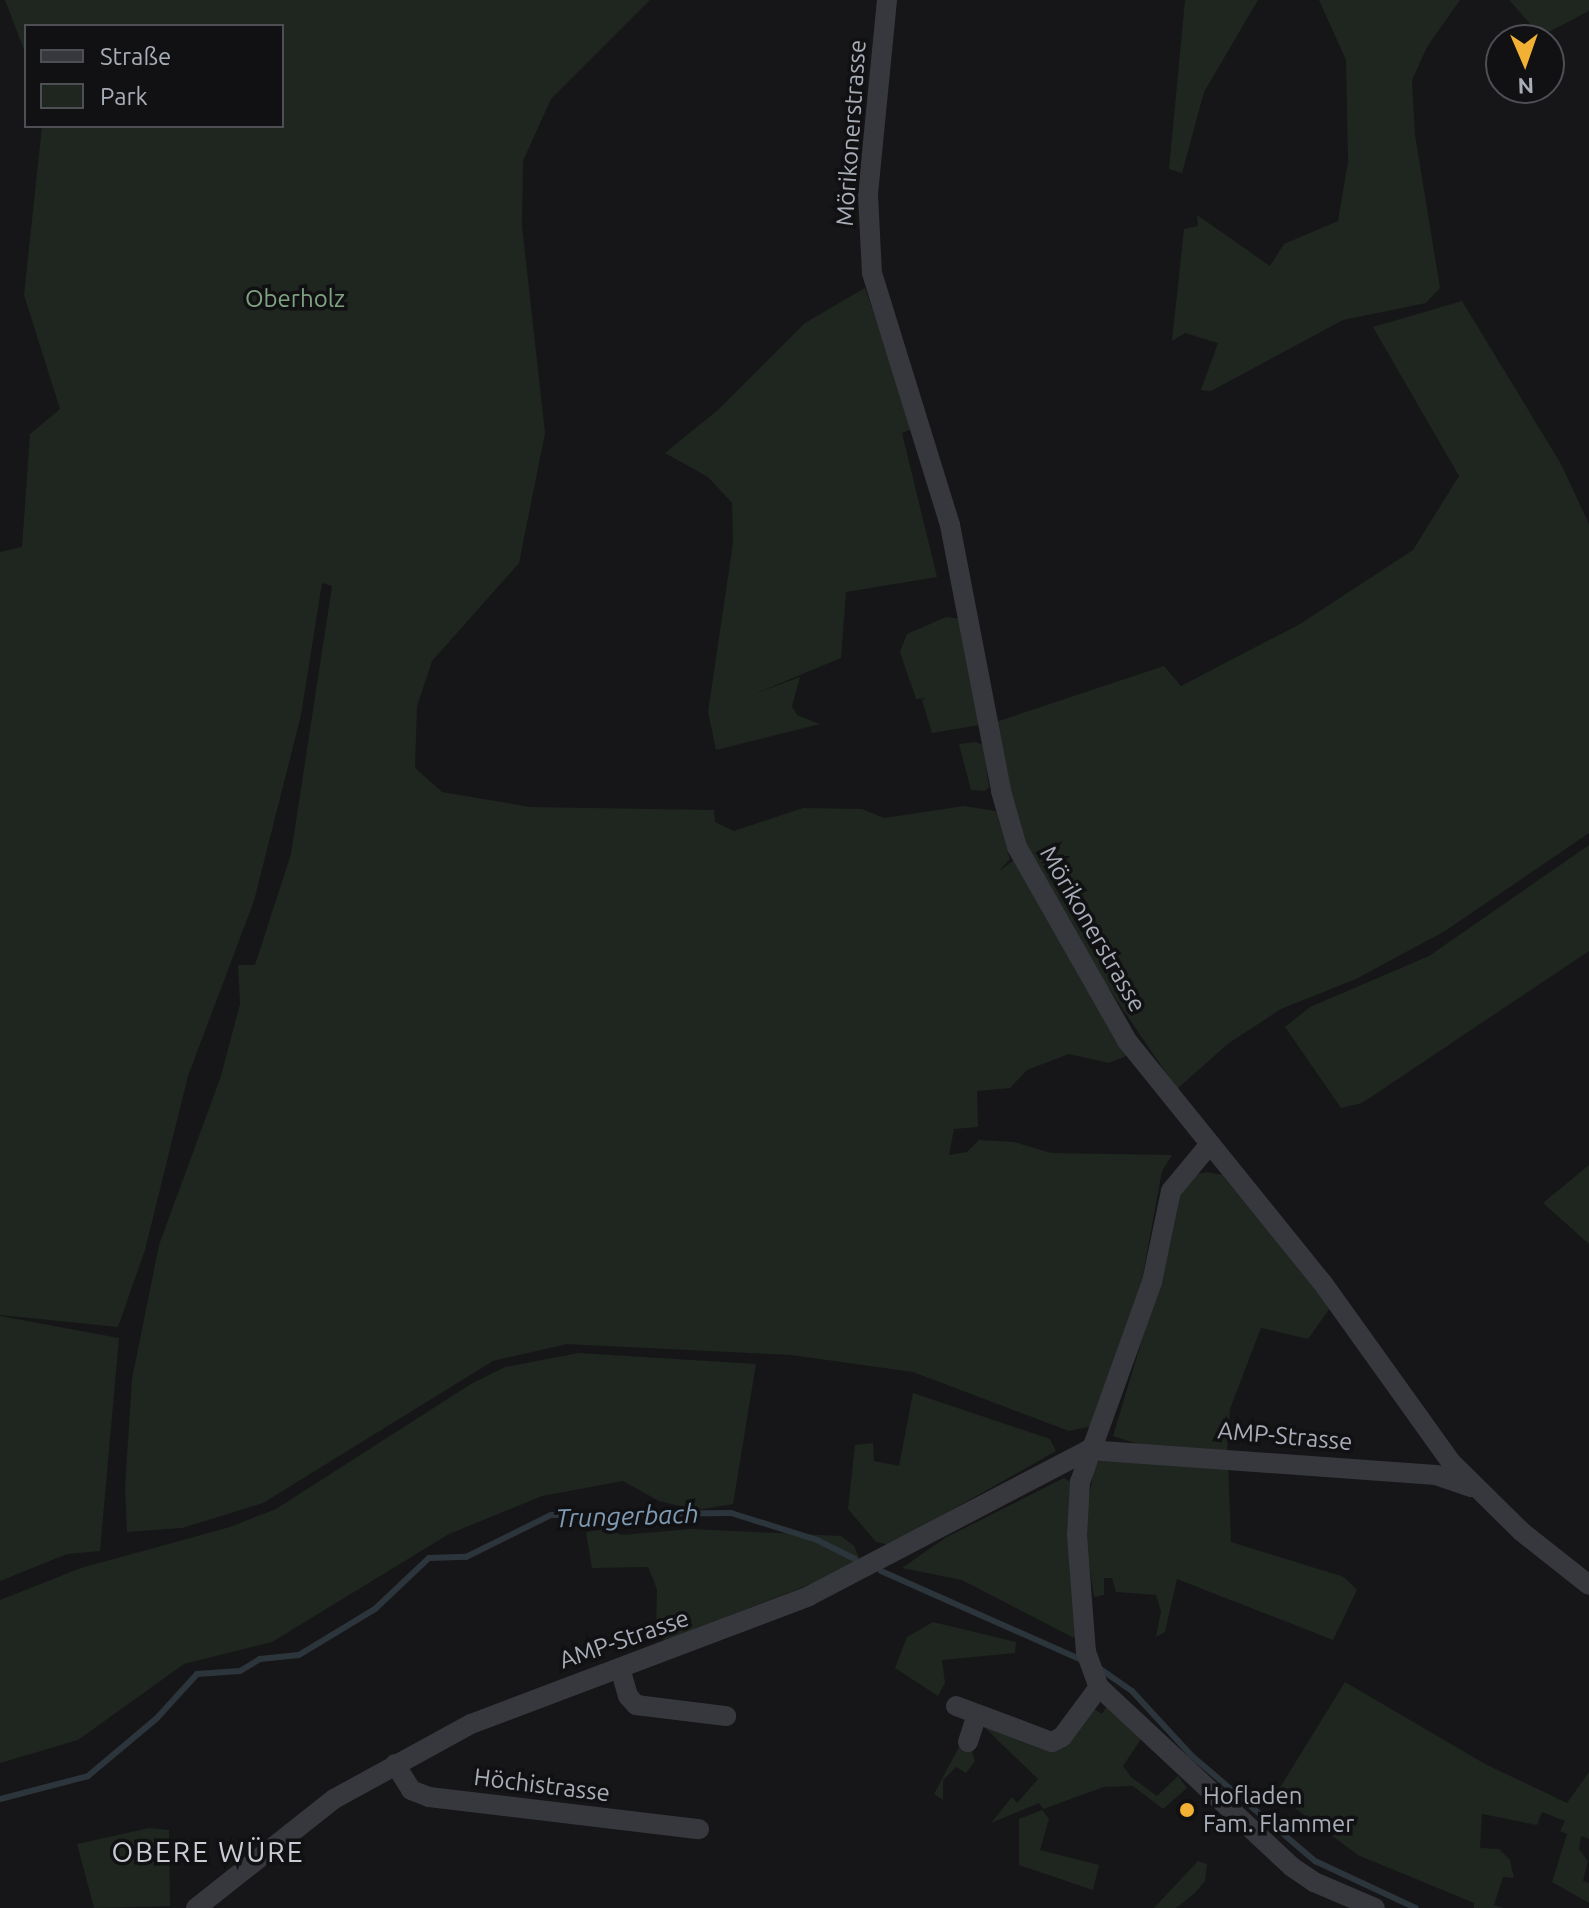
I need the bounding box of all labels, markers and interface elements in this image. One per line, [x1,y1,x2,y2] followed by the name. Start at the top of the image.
[24,24,284,128] legend
[1485,24,1565,104] north arrow
[830,39,872,227] street label: Mörikonerstrasse
[100,43,171,70] text: Straße
[1517,74,1534,99] text: N
[100,83,148,110] text: Park
[245,285,345,313] park label: Oberholz
[1034,841,1152,1017] street label: Mörikonerstrasse
[1216,1416,1354,1456] street label: AMP-Strasse
[555,1498,699,1534] water label: Trungerbach
[555,1603,693,1675] street label: AMP-Strasse
[472,1762,612,1808] street label: Höchistrasse
[1203,1782,1354,1838] place label: Hofladen Fam. Flammer
[1178,1801,1196,1819] marker: Hofladen Fam. Flammer
[112,1835,304,1869] district label: OBERE WÜRE

